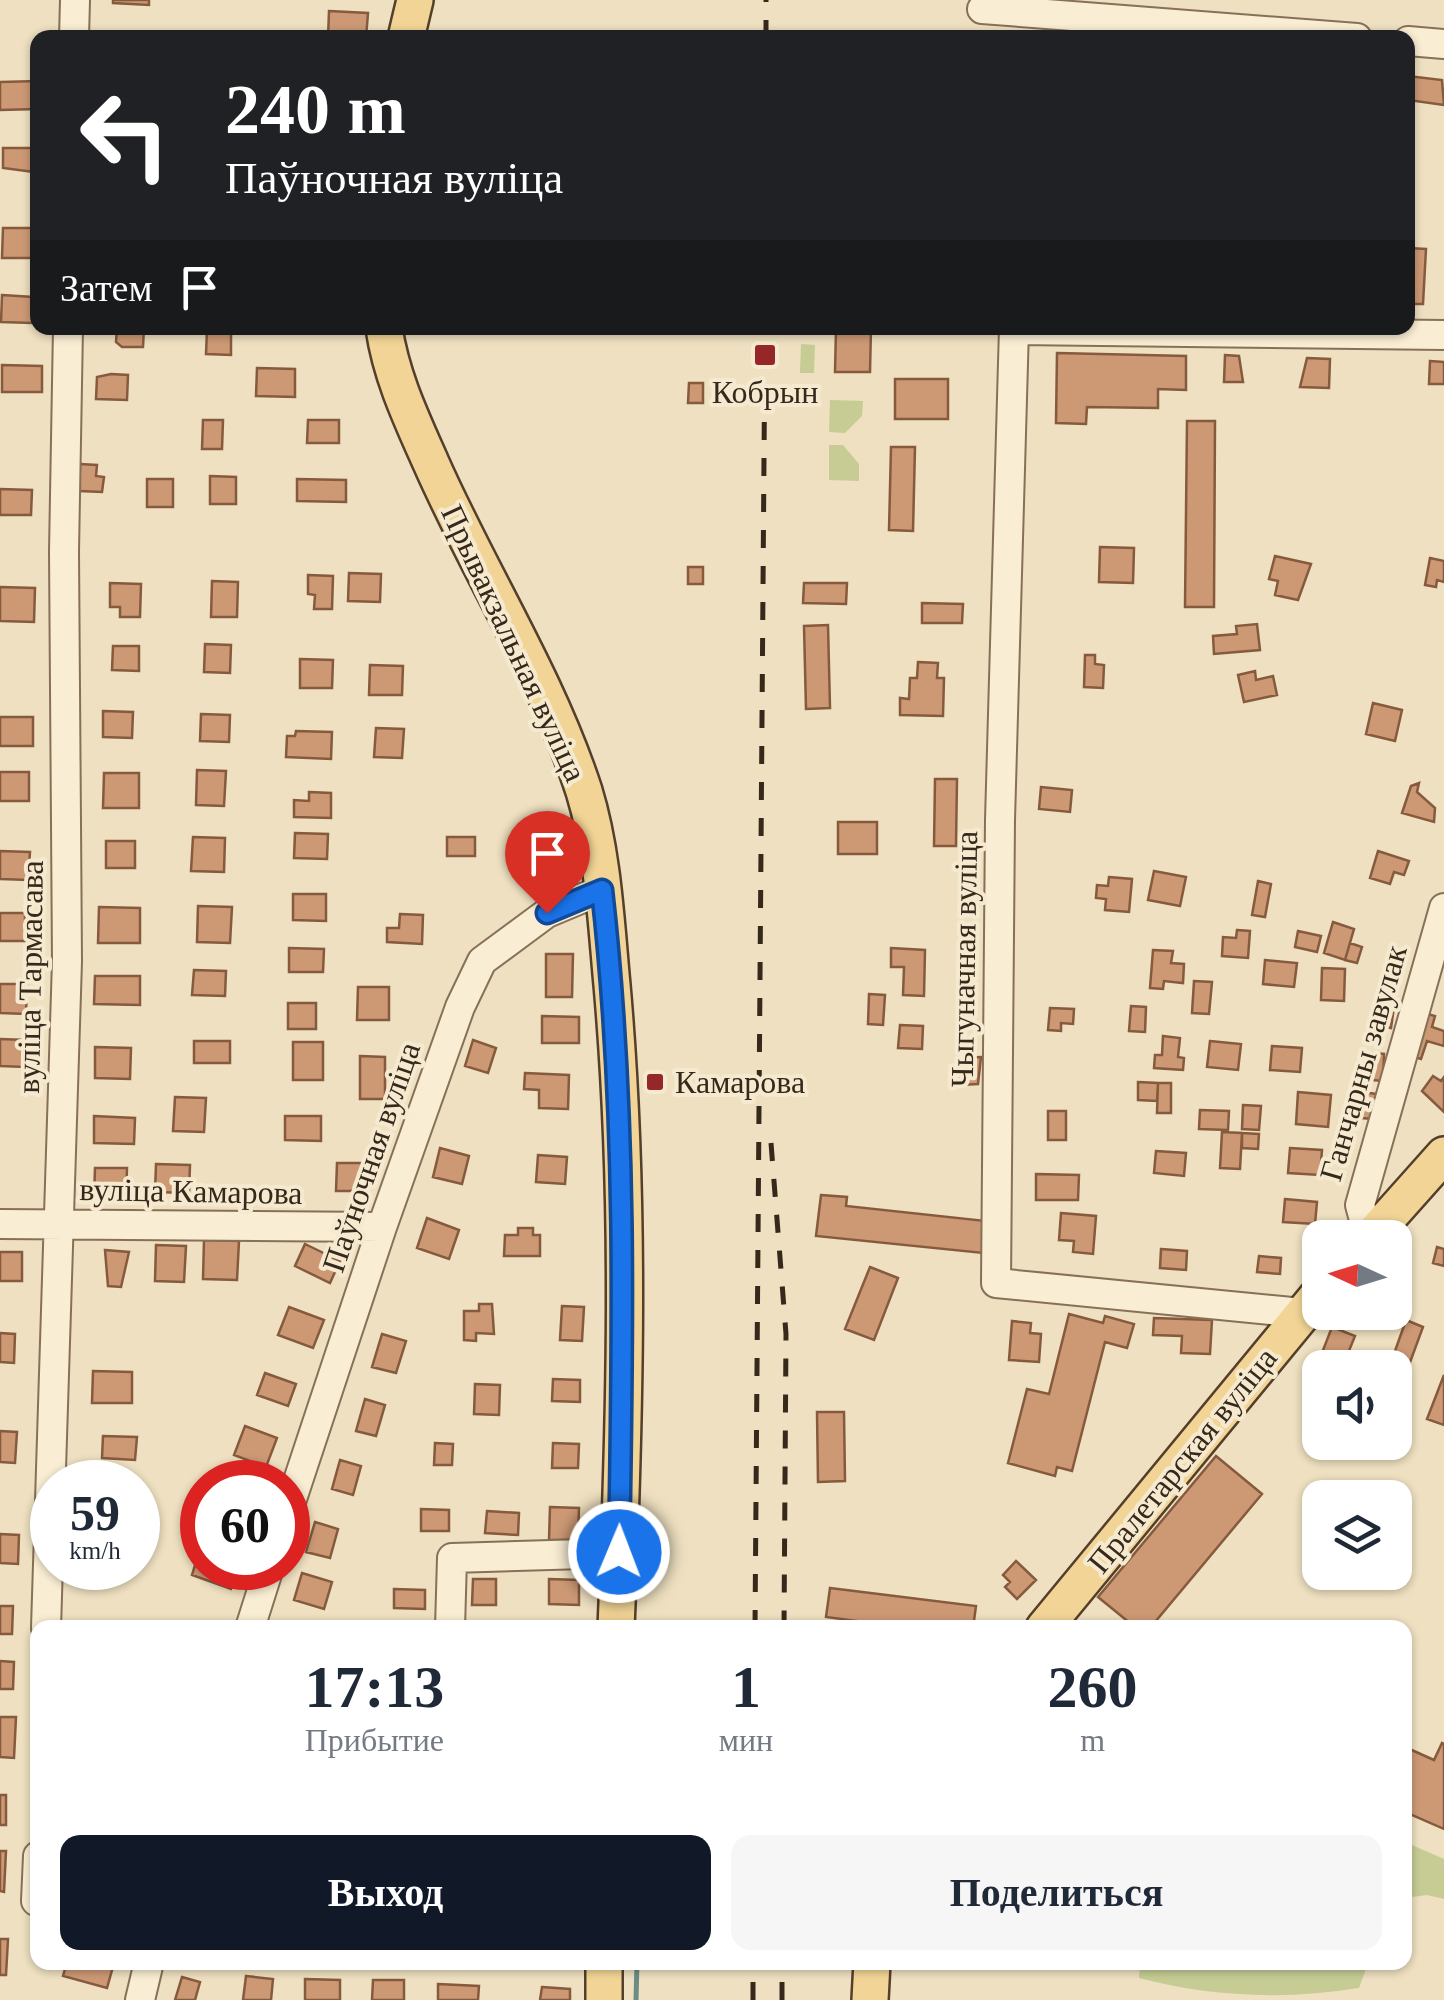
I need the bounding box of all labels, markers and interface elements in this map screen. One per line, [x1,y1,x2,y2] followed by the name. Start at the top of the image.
[60,70,190,200] icon: left
[225,71,406,148] text: 240 m
[225,153,563,203] text: Паўночная вуліца
[172,260,227,315] icon: arrive
[60,267,152,309] text: Затем
[752,342,778,368] marker: Кобрын
[712,374,818,410] place label: Кобрын
[434,499,594,787] street label: Прывакзальная вуліца
[505,811,590,914] pin
[520,826,575,881] icon: arrive
[944,831,984,1087] street label: Чыгуначная вуліца
[10,860,50,1094] street label: вуліца Тармасава
[1312,941,1414,1185] street label: Ганчарны завулак
[315,1037,427,1277] street label: Паўночная вуліца
[675,1064,805,1100] place label: Камарова
[644,1071,666,1093] marker: Камарова
[79,1171,303,1211] street label: вуліца Камарова
[1302,1220,1412,1330] north arrow
[1302,1220,1412,1590] map controls
[1080,1340,1284,1580] street label: Пралетарская вуліца
[1302,1350,1412,1460] button: sound
[180,1460,310,1590] speed limit sign: 60
[1302,1480,1412,1590] button: layers
[70,1485,120,1541] text: 59
[567,1500,671,1604] position arrow
[69,1537,121,1564] text: km/h
[304,1654,444,1720] text: 17:13
[731,1654,761,1720] text: 1
[1048,1654,1138,1720] text: 260
[305,1722,444,1758] text: Прибытие
[719,1722,773,1758] text: мин
[1080,1722,1105,1758] text: m
[60,1835,711,1950] button: Выход
[731,1835,1382,1950] button: Поделиться

